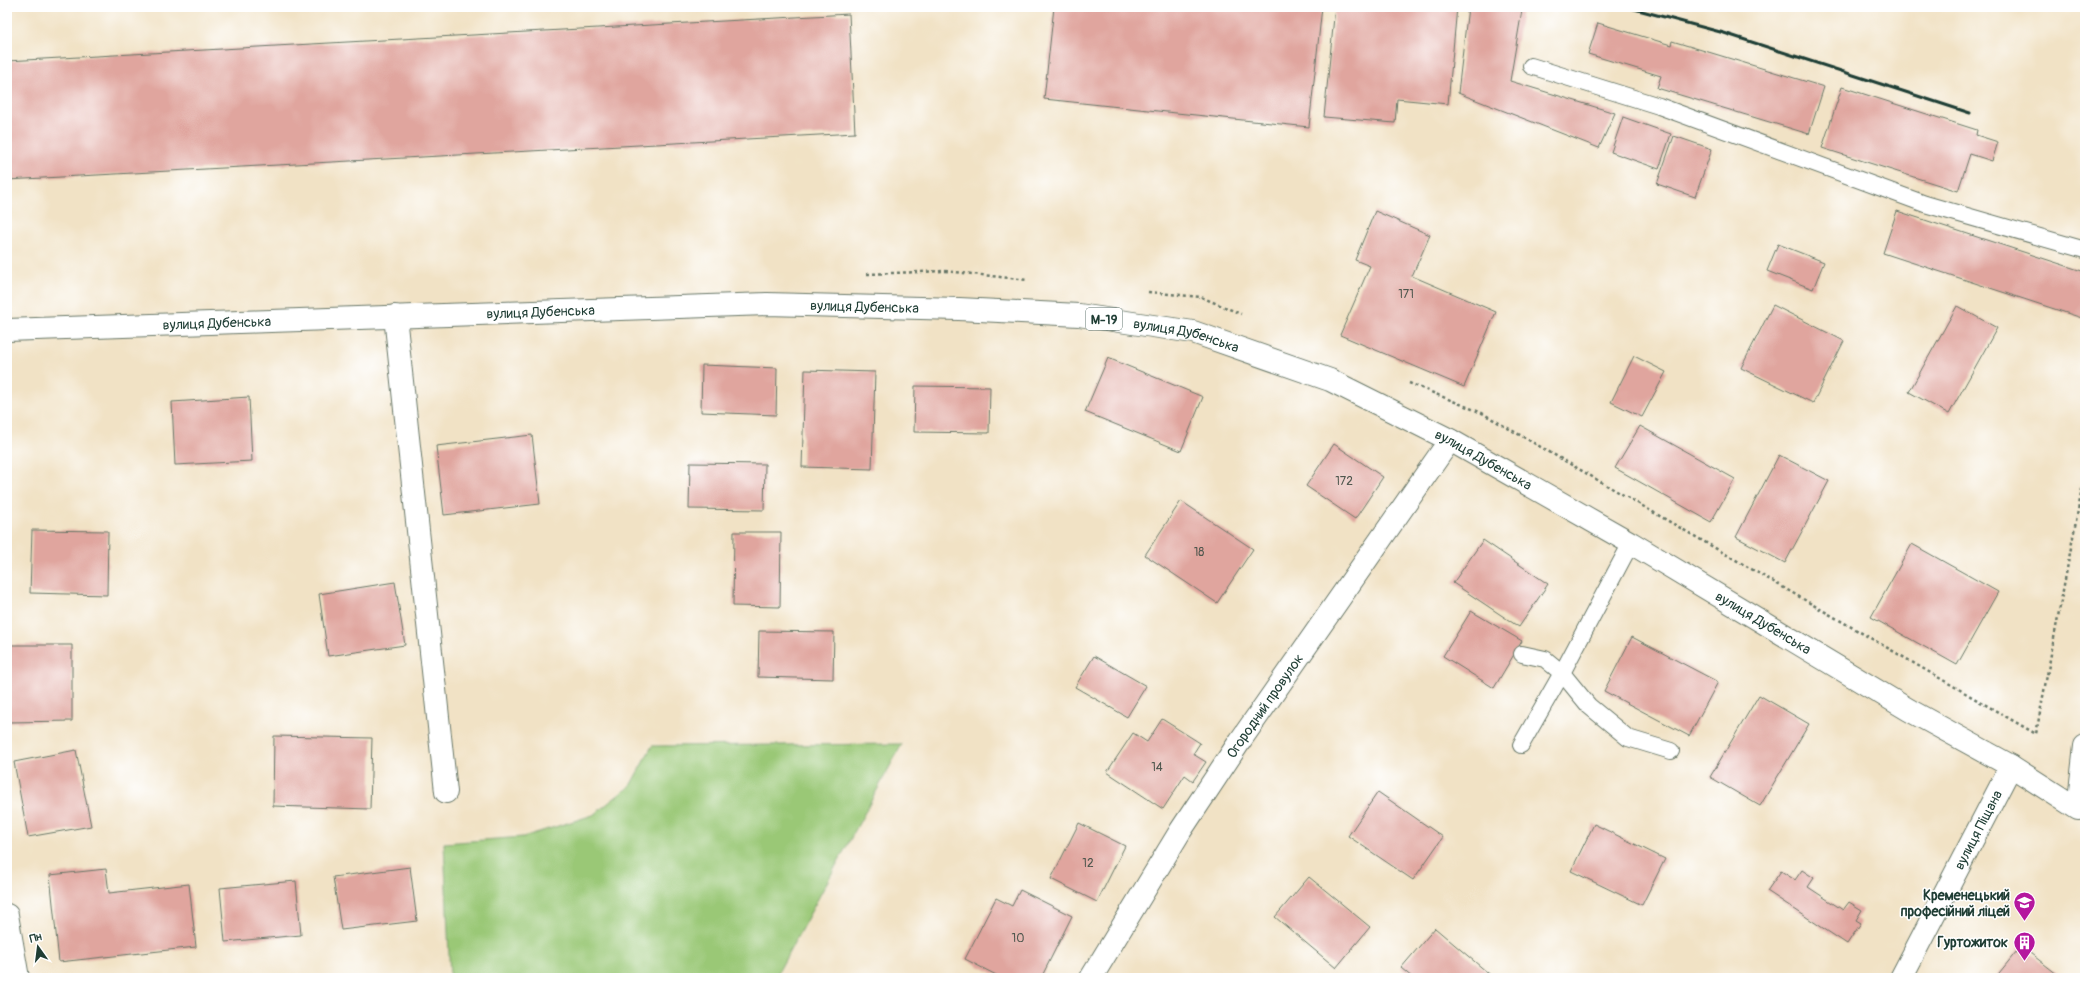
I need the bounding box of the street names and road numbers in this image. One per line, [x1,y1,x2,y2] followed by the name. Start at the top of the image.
[810,297,919,317] street label: вулиця Дубенська
[486,302,595,323] street label: вулиця Дубенська
[1086,308,1122,330] road number: М-19
[162,313,271,334] street label: вулиця Дубенська
[1132,315,1241,356] street label: вулиця Дубенська
[1432,426,1535,494] street label: вулиця Дубенська
[1712,588,1814,658] street label: вулиця Дубенська
[1223,651,1307,761] street label: Огородний провулок
[1951,787,2006,873] street label: вулиця Піщана

